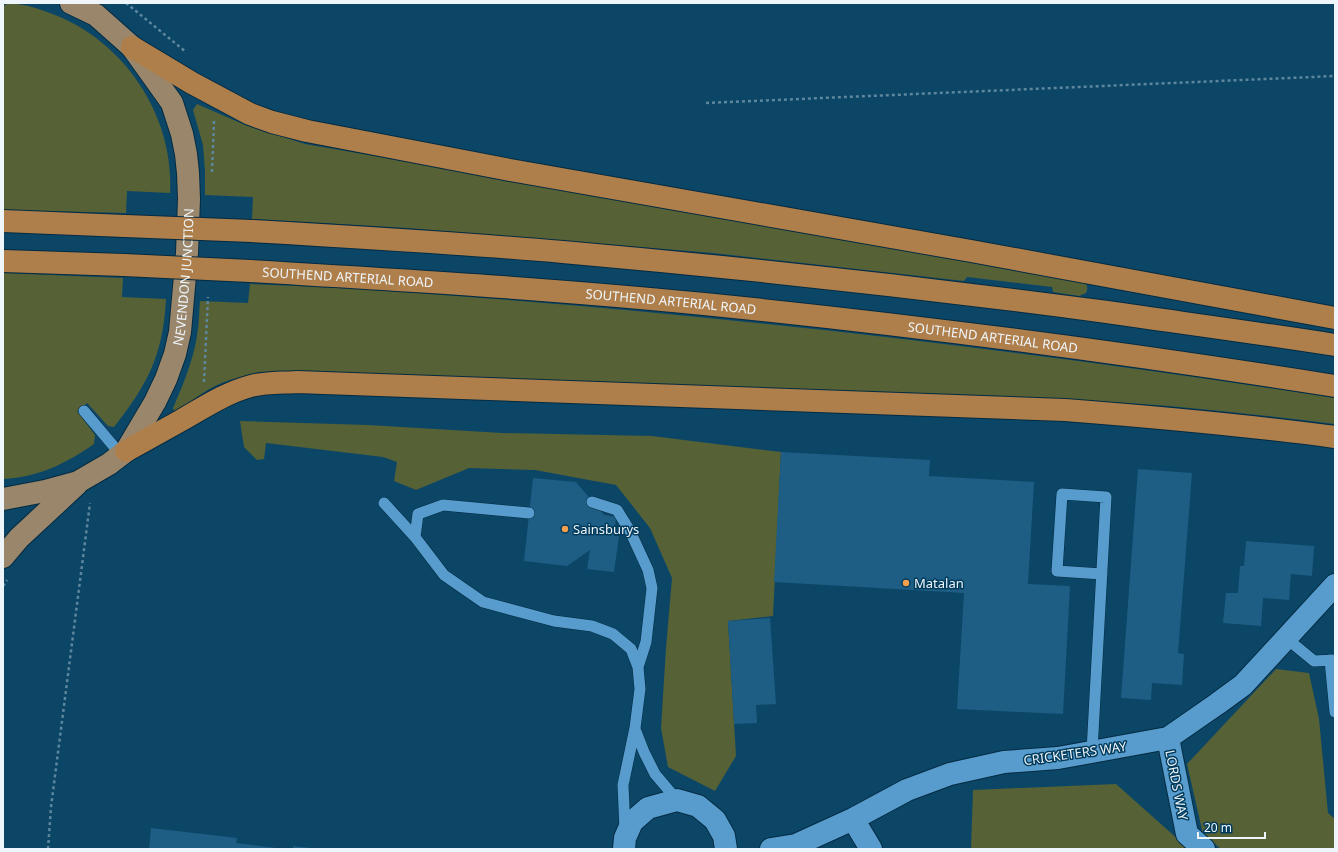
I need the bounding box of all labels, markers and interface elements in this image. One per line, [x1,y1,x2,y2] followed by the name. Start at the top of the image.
[168,208,198,347] street label: NEVENDON JUNCTION
[262,263,434,291] street label: SOUTHEND ARTERIAL ROAD
[585,284,757,318] street label: SOUTHEND ARTERIAL ROAD
[907,317,1079,357] street label: SOUTHEND ARTERIAL ROAD
[573,520,639,538] place label: Sainsburys
[560,524,570,534] marker: Sainsburys
[914,574,964,592] place label: Matalan
[901,578,911,588] marker: Matalan
[1022,737,1128,769] street label: CRICKETERS WAY
[1161,748,1193,822] street label: LORDS WAY
[1198,814,1265,840] scale bar
[1204,819,1232,836] text: 20 m

